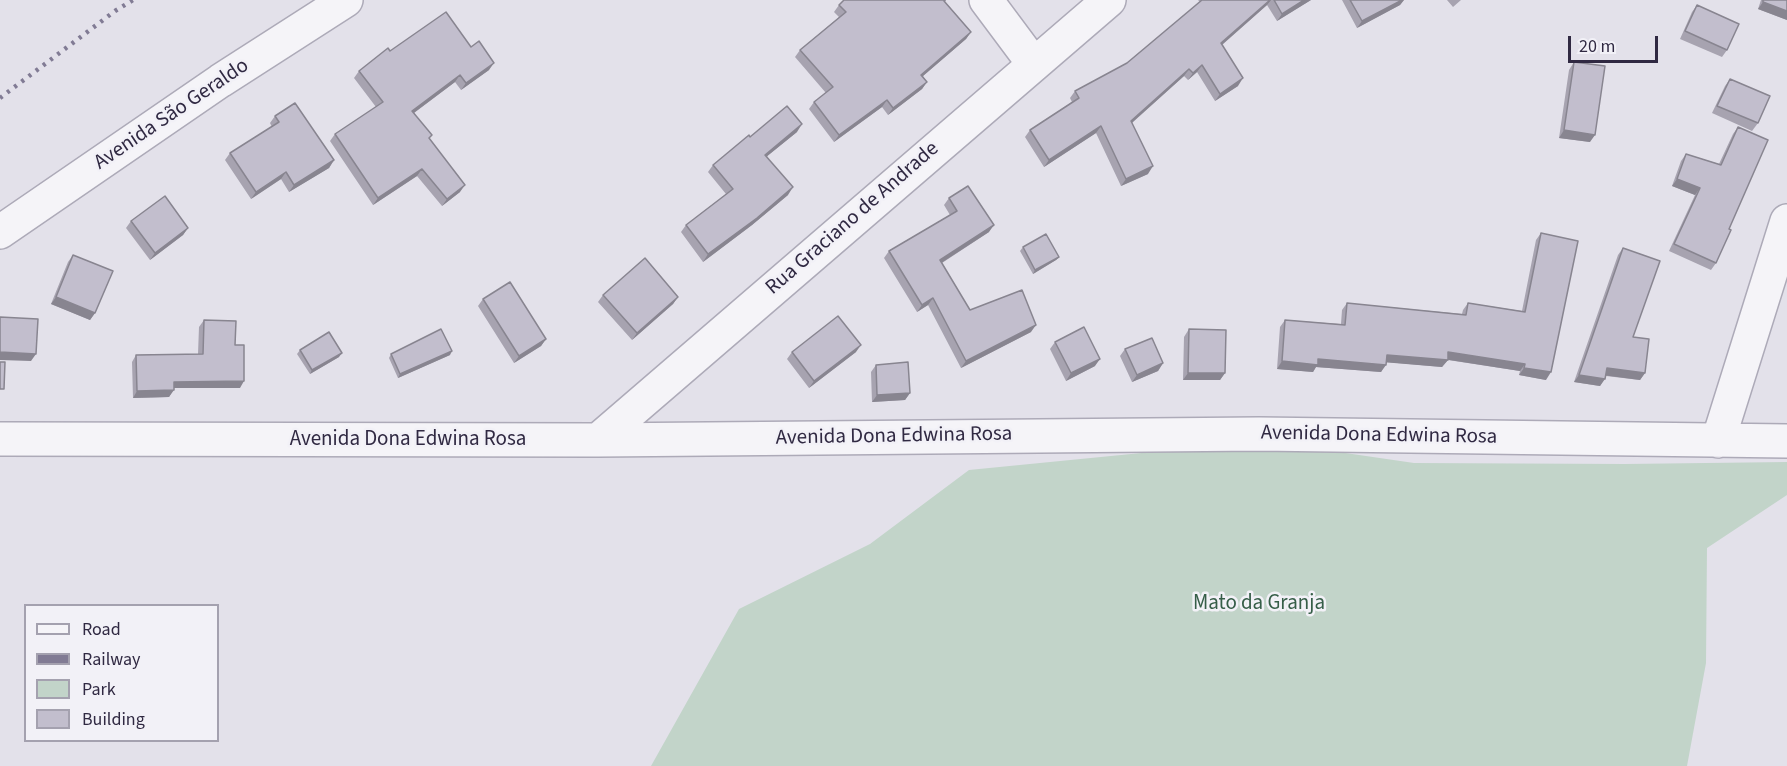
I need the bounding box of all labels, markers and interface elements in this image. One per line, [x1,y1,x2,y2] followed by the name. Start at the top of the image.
[1571,24,1661,62] scale bar
[1579,34,1615,59] text: 20 m
[90,54,254,176] street label: Avenida São Geraldo
[761,137,945,301] street label: Rua Graciano de Andrade
[1261,421,1497,451] street label: Avenida Dona Edwina Rosa
[776,422,1012,452] street label: Avenida Dona Edwina Rosa
[290,427,526,453] street label: Avenida Dona Edwina Rosa
[1193,591,1325,617] park label: Mato da Granja
[24,604,219,742] legend
[82,617,121,642] text: Road
[82,647,141,672] text: Railway
[82,677,116,702] text: Park
[82,707,145,732] text: Building

